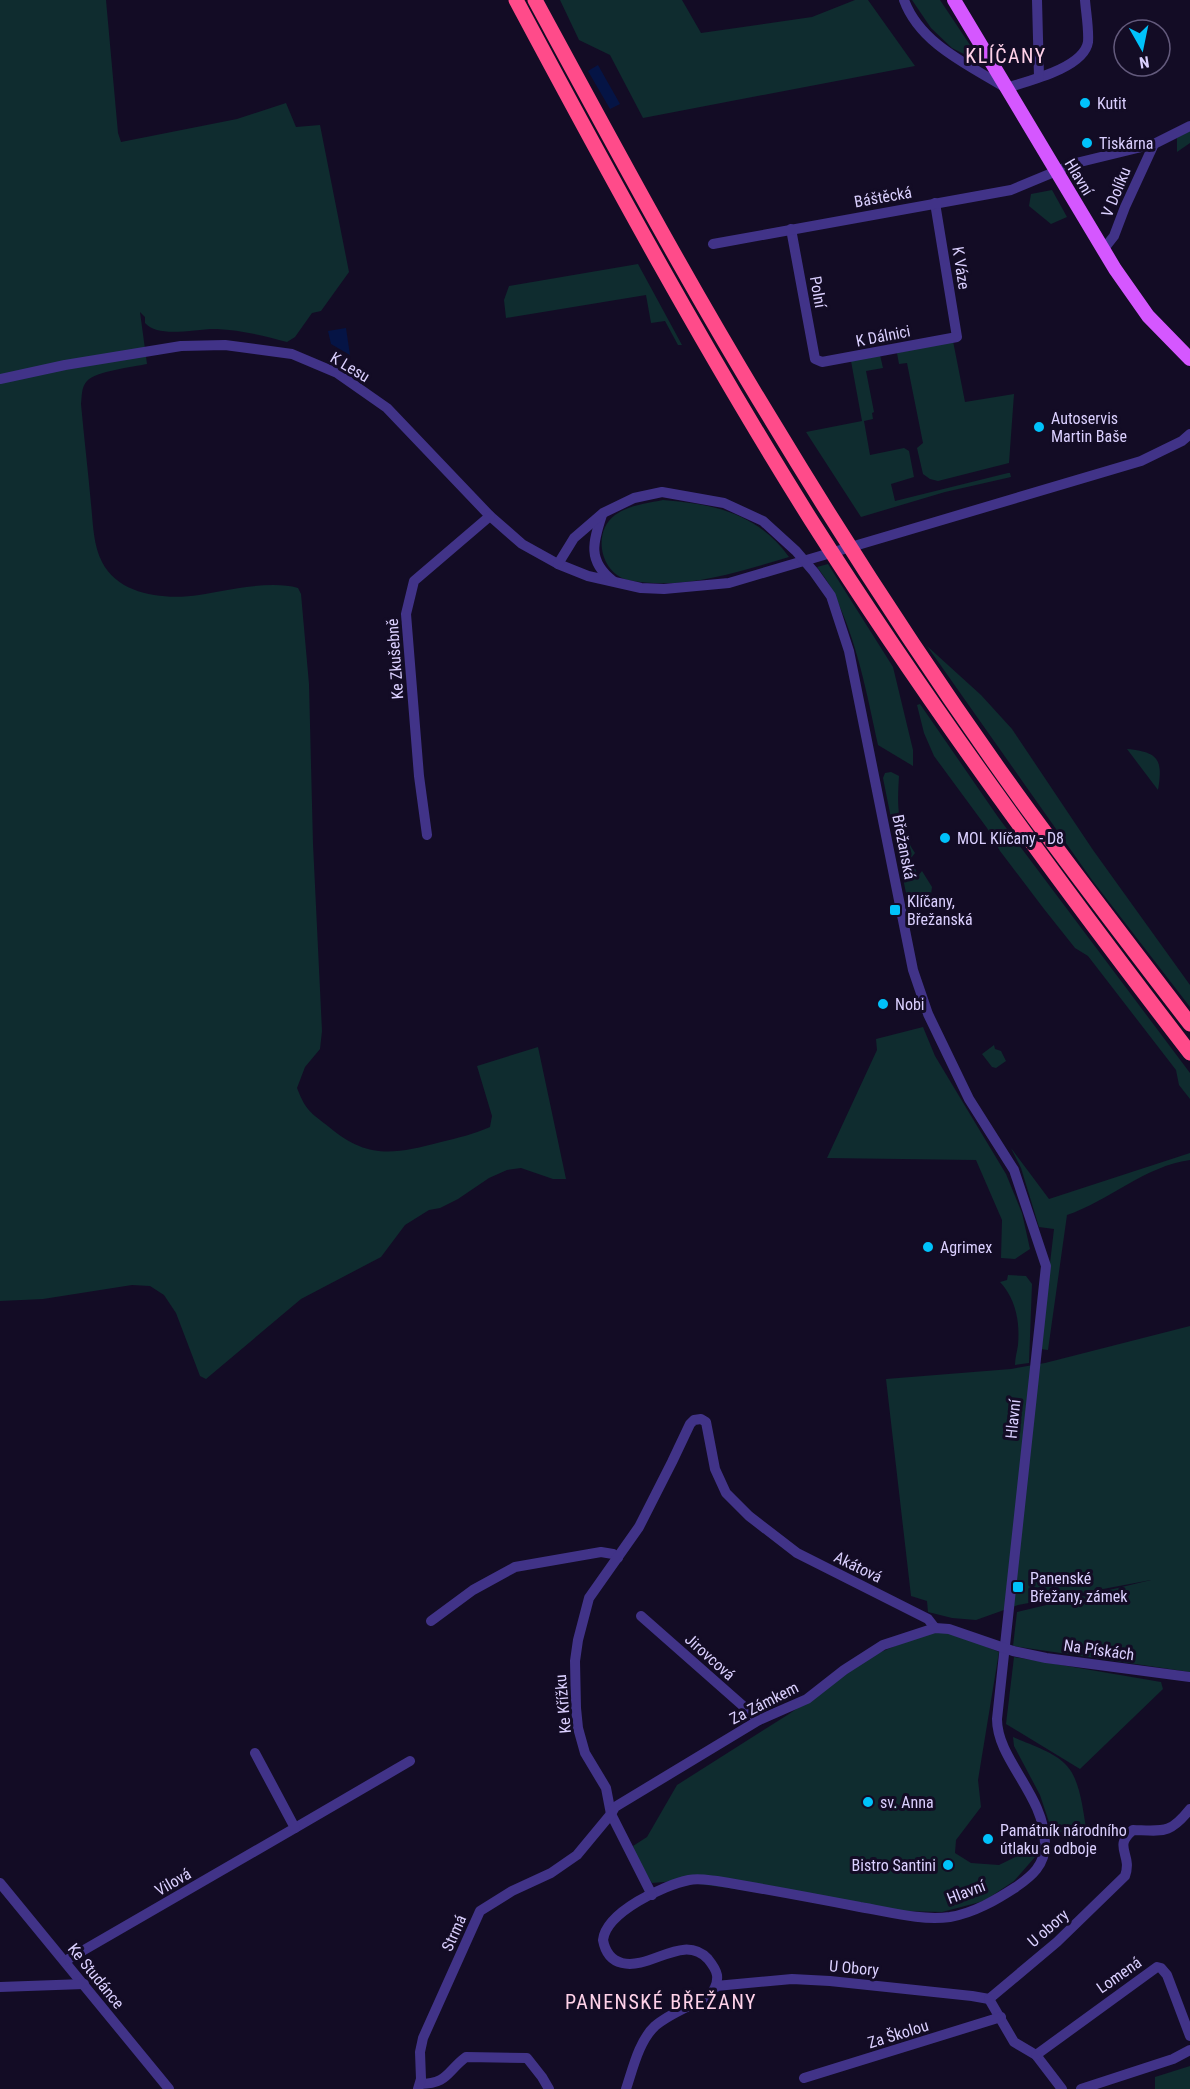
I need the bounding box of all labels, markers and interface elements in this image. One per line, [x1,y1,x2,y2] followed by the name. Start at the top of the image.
[1112,18,1172,78] north arrow
[965,44,1047,68] district label: KLÍČANY
[1138,52,1151,72] text: N
[1097,94,1127,113] place label: Kutit
[1078,96,1092,110] marker: Kutit
[1099,134,1153,153] place label: Tiskárna
[1080,136,1094,150] marker: Tiskárna
[1061,155,1098,200] street label: Hlavní
[1097,164,1135,220] street label: V Dolíku
[853,183,913,211] street label: Báštěcká
[948,245,974,291] street label: K Váze
[806,275,830,311] street label: Polní
[854,321,912,351] street label: K Dálnici
[327,348,373,386] street label: K Lesu
[1051,409,1127,446] place label: Autoservis Martin Baše
[1032,420,1046,434] marker: Autoservis Martin Baše
[383,618,407,700] street label: Ke Zkušebně
[888,813,920,881] street label: Břežanská
[957,829,1064,848] place label: MOL Klíčany - D8
[938,831,952,845] marker: MOL Klíčany - D8
[907,892,973,929] place label: Klíčany, Břežanská
[888,903,902,917] marker: Klíčany, Břežanská
[895,995,925,1014] place label: Nobi
[876,997,890,1011] marker: Nobi
[940,1238,992,1257] place label: Agrimex
[921,1240,935,1254] marker: Agrimex
[1001,1397,1025,1440] street label: Hlavní
[831,1547,885,1587] street label: Akátová
[1030,1569,1128,1606] place label: Panenské Břežany, zámek
[1011,1580,1025,1594] marker: Panenské Břežany, zámek
[681,1630,739,1684] street label: Jirovcová
[1062,1636,1136,1664] street label: Na Pískách
[551,1674,575,1734] street label: Ke Křížku
[727,1678,801,1728] street label: Za Zámkem
[880,1793,934,1812] place label: sv. Anna
[861,1795,875,1809] marker: sv. Anna
[1000,1821,1127,1858] place label: Památník národního útlaku a odboje
[981,1832,995,1846] marker: Památník národního útlaku a odboje
[852,1856,936,1875] place label: Bistro Santini
[941,1858,955,1872] marker: Bistro Santini
[152,1864,194,1900] street label: Vilová
[944,1876,989,1908] street label: Hlavní
[1024,1905,1073,1951] street label: U obory
[438,1912,470,1954] street label: Strmá
[64,1939,128,2013] street label: Ke Studánce
[1093,1953,1145,1997] street label: Lomená
[828,1956,880,1980] street label: U Obory
[565,1990,757,2014] district label: PANENSKÉ BŘEŽANY
[865,2016,931,2052] street label: Za Školou

